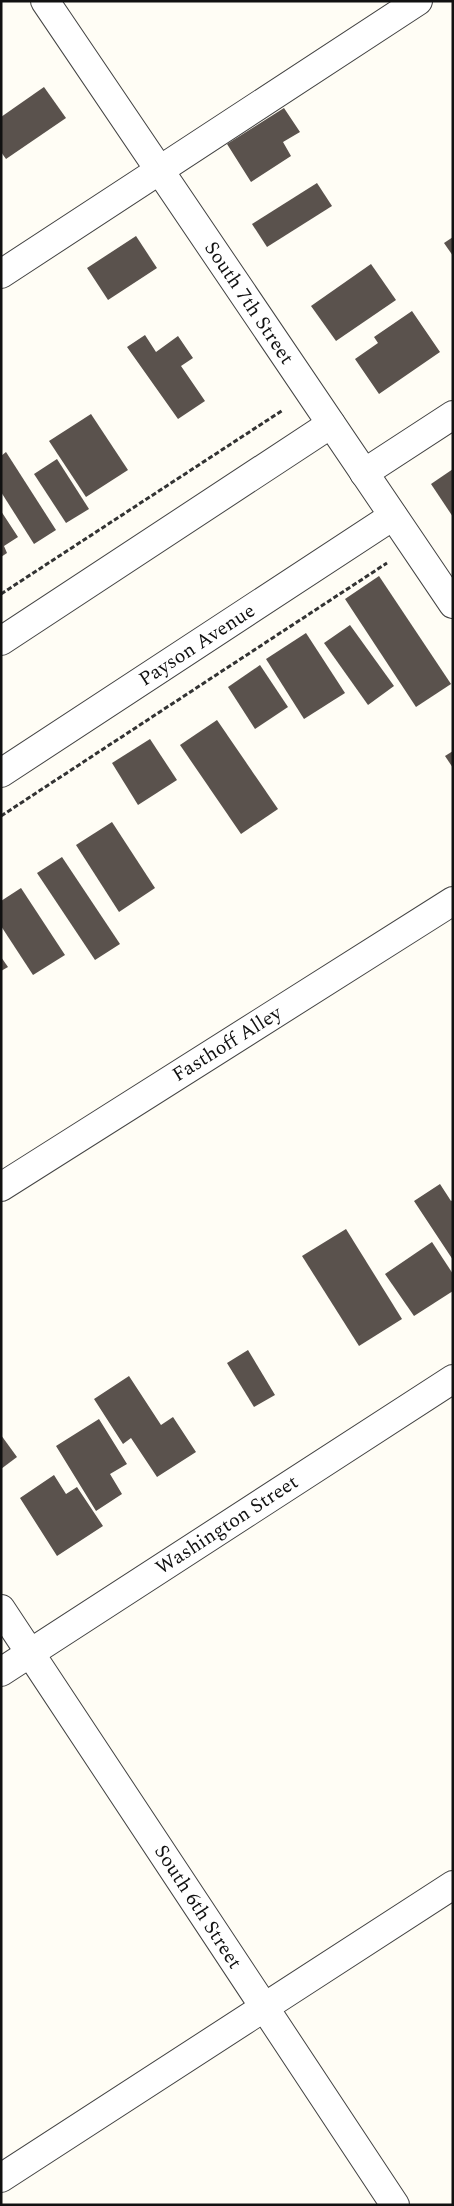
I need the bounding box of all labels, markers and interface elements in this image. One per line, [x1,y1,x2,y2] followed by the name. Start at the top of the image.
[197,235,301,371] street label: South 7th Street
[133,596,261,694] street label: Payson Avenue
[166,998,289,1090] street label: Fasthoff Alley
[150,1468,304,1582] street label: Washington Street
[146,1839,250,1975] street label: South 6th Street

